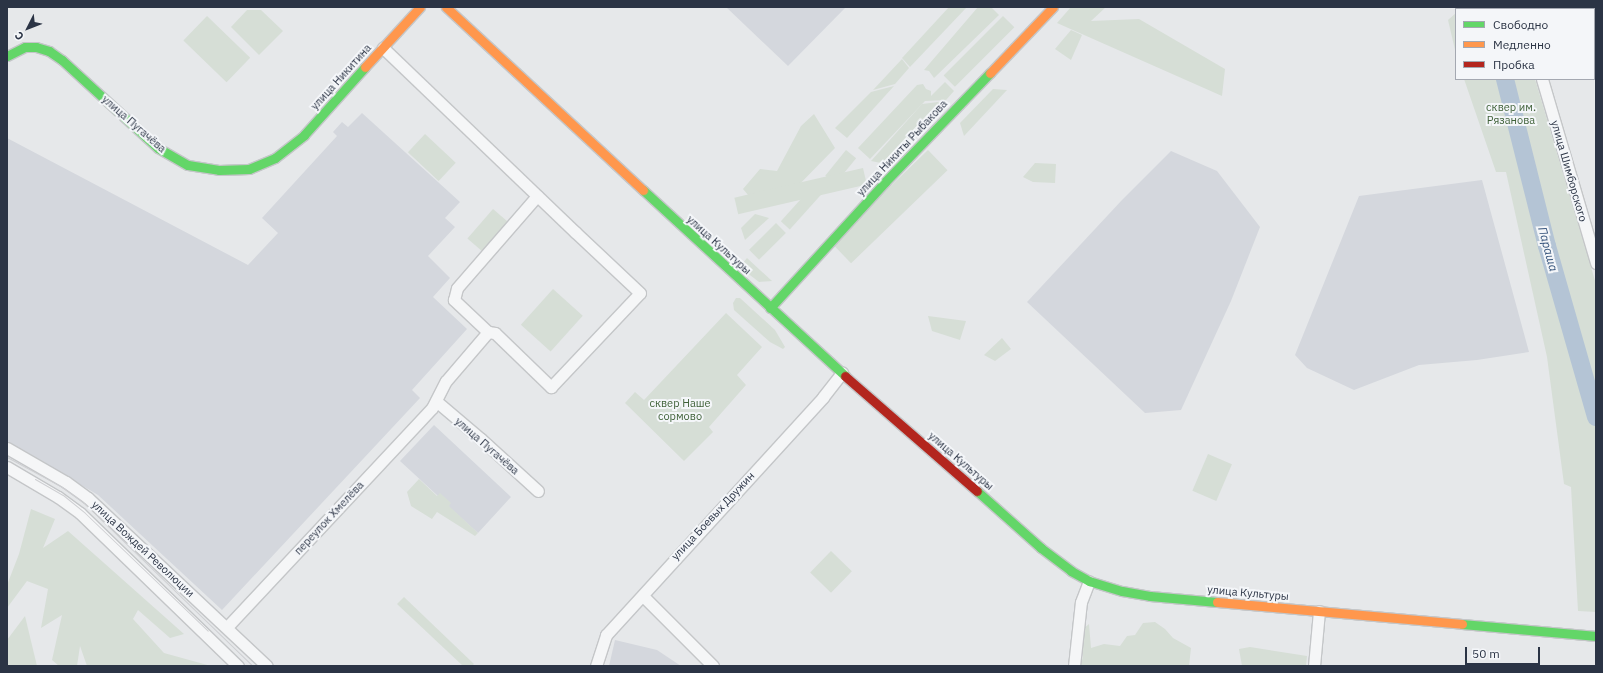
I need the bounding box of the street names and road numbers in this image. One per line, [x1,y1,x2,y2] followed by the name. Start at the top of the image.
[308,41,374,113] street label: улица Никитина
[99,93,169,155] street label: улица Пугачёва
[854,97,950,199] street label: улица Никиты Рыбакова
[1548,119,1590,223] street label: улица Шимборского
[684,213,754,277] street label: улица Культуры
[452,415,522,477] street label: улица Пугачёва
[926,429,996,493] street label: улица Культуры
[669,469,757,563] street label: улица Боевых Дружин
[292,479,366,557] street label: переулок Хмелёва
[89,498,197,600] street label: улица Вождей Революции
[1207,583,1289,603] street label: улица Культуры

